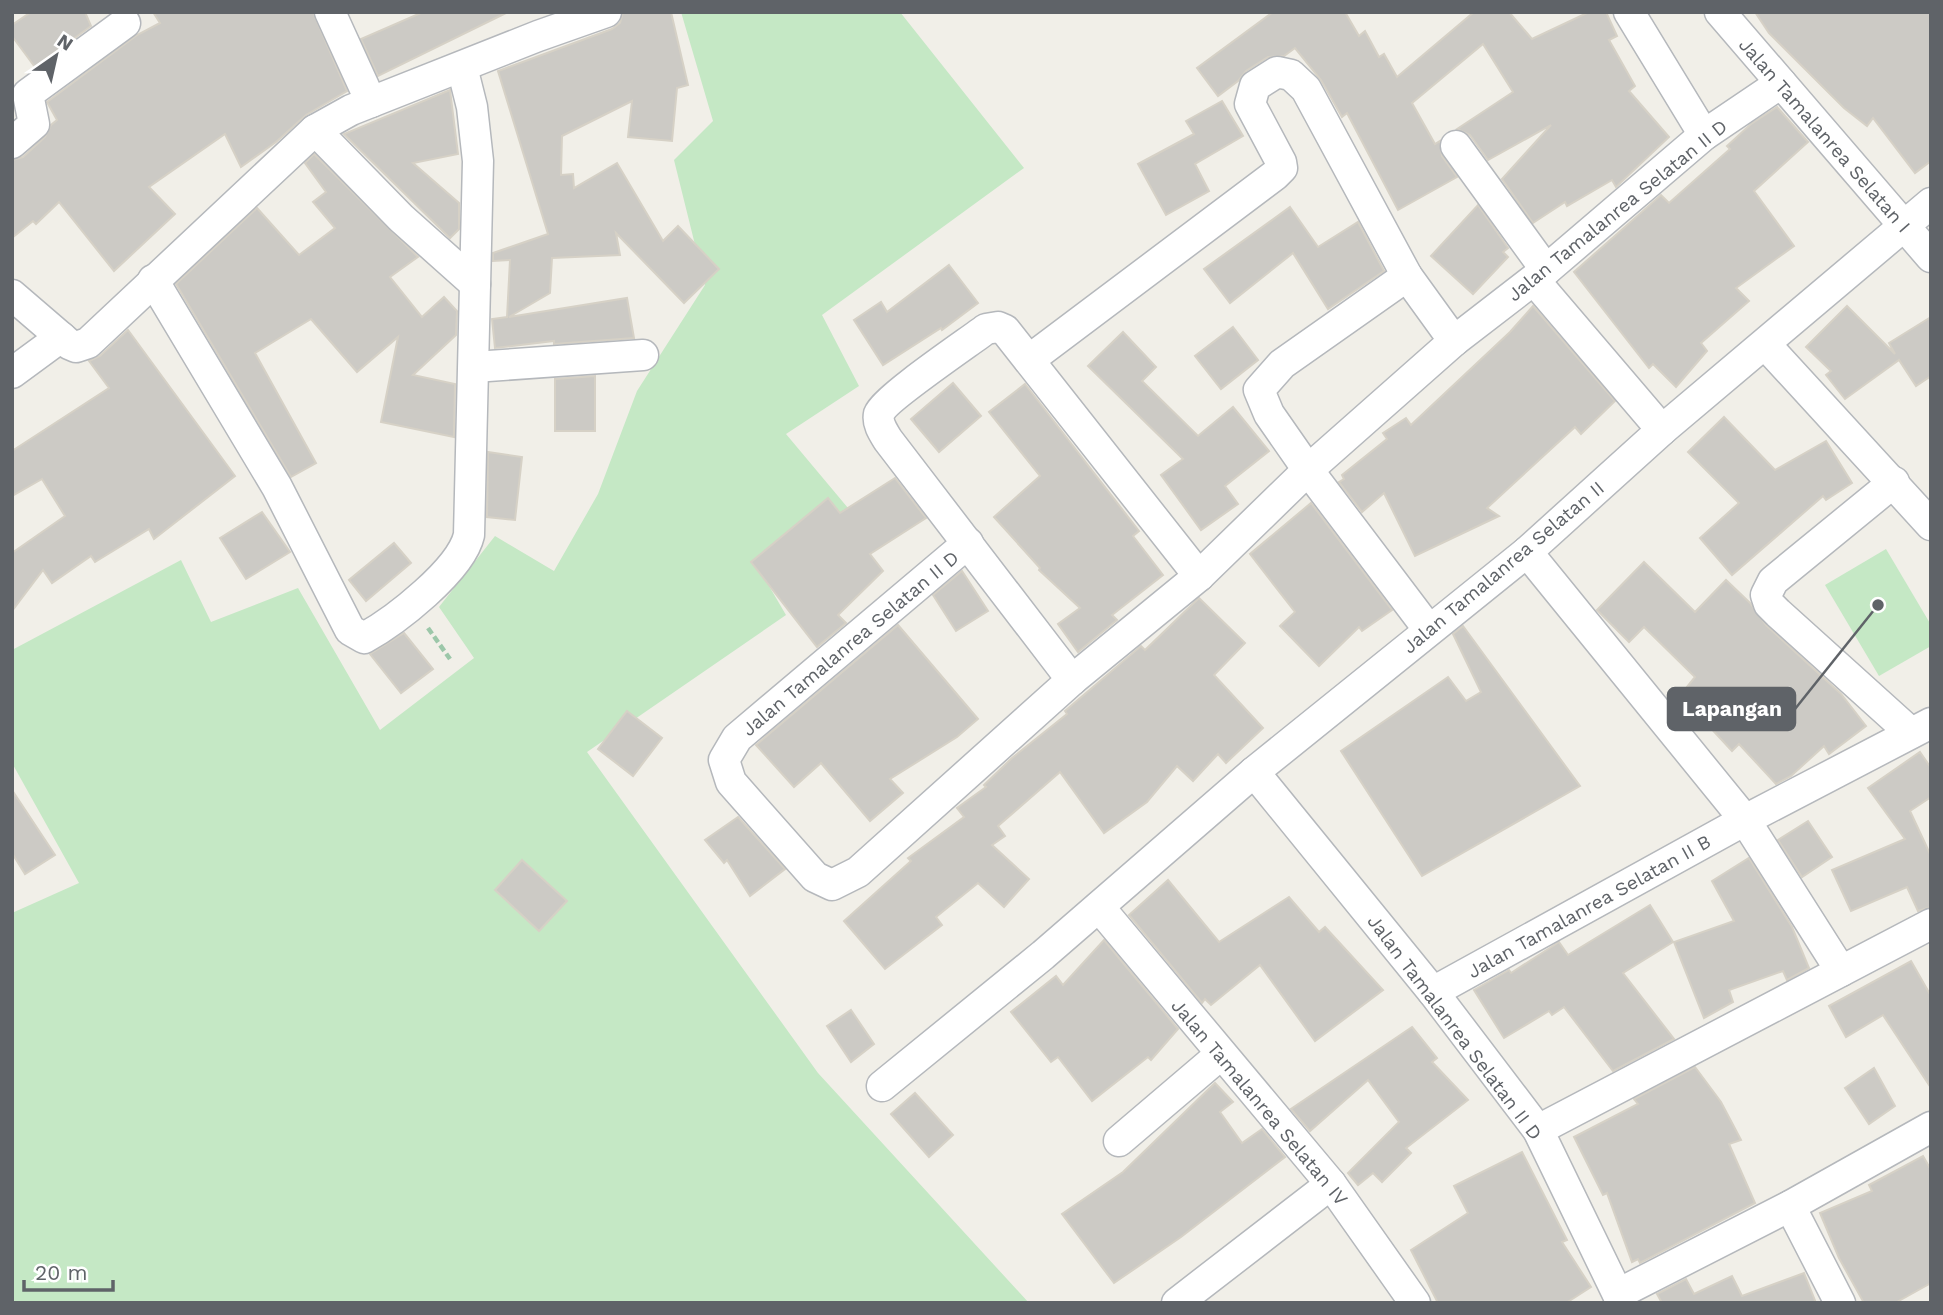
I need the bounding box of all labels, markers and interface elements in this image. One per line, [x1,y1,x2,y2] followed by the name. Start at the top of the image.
[21,21,91,91] north arrow
[53,29,77,56] text: N
[1734,33,1915,237] street label: Jalan Tamalanrea Selatan I
[1503,115,1732,306] street label: Jalan Tamalanrea Selatan II D
[1398,476,1609,658] street label: Jalan Tamalanrea Selatan II
[737,546,963,741] street label: Jalan Tamalanrea Selatan II D
[1668,688,1795,730] callout: Lapangan
[1682,696,1782,721] text: Lapangan
[1464,830,1715,983] street label: Jalan Tamalanrea Selatan II B
[1362,910,1547,1144] street label: Jalan Tamalanrea Selatan II D
[1166,994,1353,1210] street label: Jalan Tamalanrea Selatan IV
[24,1248,114,1292] scale bar
[35,1260,87,1285] text: 20 m

